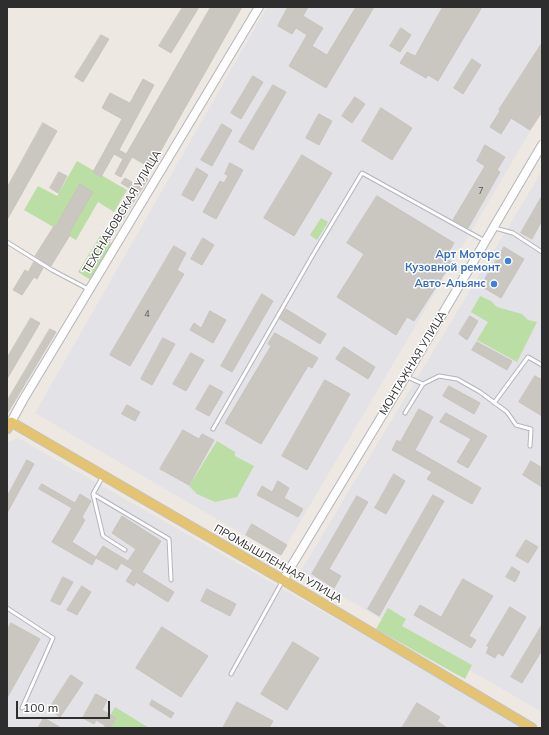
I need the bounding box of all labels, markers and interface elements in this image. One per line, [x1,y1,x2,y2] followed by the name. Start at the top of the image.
[80,148,164,276] street label: ТЕХСНАБОВСКАЯ УЛИЦА
[478,186,484,196] house number: 7
[405,248,500,274] place label: Арт Моторс Кузовной ремонт
[503,256,513,266] marker: Арт Моторс Кузовной ремонт
[414,277,486,291] place label: Авто-Альянс
[489,279,499,289] marker: Авто-Альянс
[144,309,150,319] house number: 4
[377,309,449,417] street label: МОНТАЖНАЯ УЛИЦА
[212,522,344,606] street label: ПРОМЫШЛЕННАЯ УЛИЦА
[18,693,112,719] scale bar
[23,700,58,715] text: 100 m

